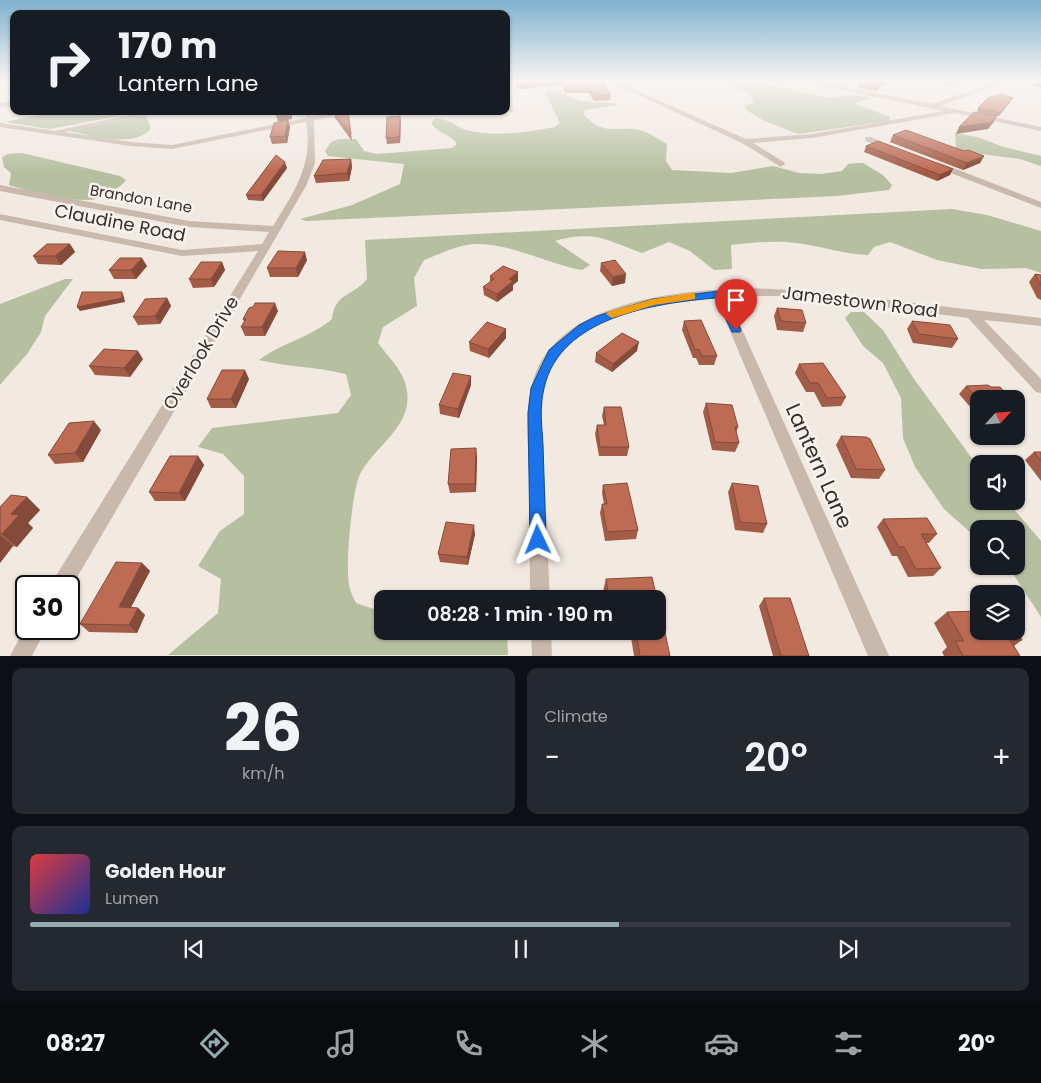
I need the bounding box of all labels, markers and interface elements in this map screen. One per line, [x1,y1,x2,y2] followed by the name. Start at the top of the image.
[118,21,217,70] text: 170 m
[35,30,100,95] icon: right
[118,68,258,99] text: Lantern Lane
[88,179,194,218] street label: Brandon Lane
[52,198,188,247] street label: Claudine Road
[715,279,757,330] pin
[781,280,939,323] street label: Jamestown Road
[722,286,750,314] icon: arrive
[157,291,244,414] street label: Overlook Drive
[970,390,1025,445] north arrow
[970,390,1025,640] map controls
[779,399,860,533] street label: Lantern Lane
[970,455,1025,510] button: sound
[511,513,563,565] position arrow
[970,520,1025,575] button: search
[15,575,80,640] speed limit sign: 30
[970,585,1025,640] button: layers
[427,601,613,628] text: 08:28 · 1 min · 190 m
[224,683,303,774] text: 26
[545,705,608,728] text: Climate
[744,731,808,784] text: 20°
[545,738,560,777] text: −
[992,738,1011,777] text: +
[242,762,285,785] text: km/h
[105,858,226,885] text: Golden Hour
[105,887,159,910] text: Lumen
[180,935,208,963] icon: previous
[507,935,535,963] icon: pause
[834,935,862,963] icon: next
[197,1026,232,1061] icon: directions
[324,1026,359,1061] icon: music
[451,1026,486,1061] icon: phone
[577,1026,612,1061] icon: climate
[704,1026,739,1061] icon: car
[831,1026,866,1061] icon: filters
[46,1028,105,1059] text: 08:27
[958,1028,995,1059] text: 20°

